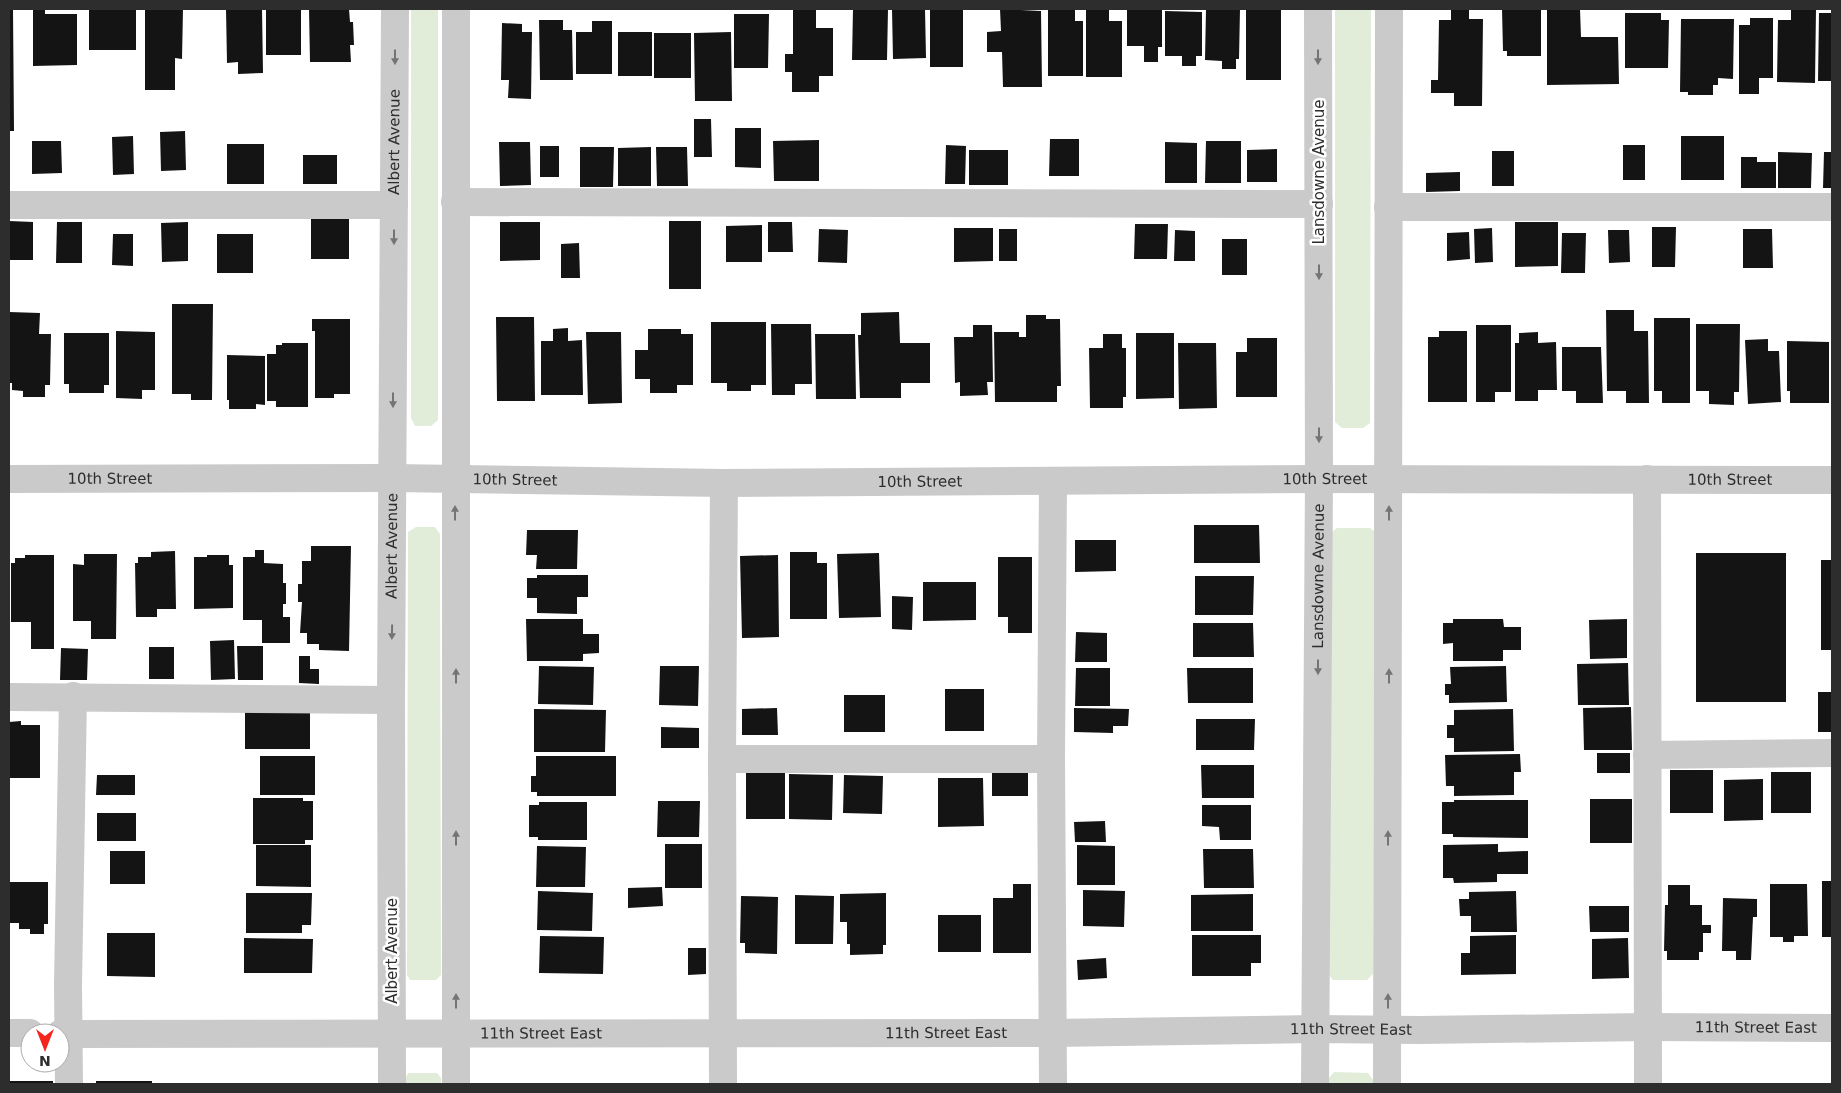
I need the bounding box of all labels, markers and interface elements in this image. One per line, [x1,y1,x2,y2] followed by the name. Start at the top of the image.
[391,50,399,66] one-way arrow
[1314,50,1322,66] one-way arrow
[385,89,404,195] street label: Albert Avenue
[1310,99,1328,245] street label: Lansdowne Avenue
[390,230,398,246] one-way arrow
[1315,265,1323,281] one-way arrow
[389,392,397,408] one-way arrow
[1315,427,1323,443] one-way arrow
[68,470,153,488] street label: 10th Street
[472,470,558,489] street label: 10th Street
[1282,470,1368,488] street label: 10th Street
[1687,471,1773,489] street label: 10th Street
[877,472,963,491] street label: 10th Street
[383,493,401,599] street label: Albert Avenue
[1309,503,1328,649] street label: Lansdowne Avenue
[451,505,459,521] one-way arrow
[1385,505,1393,521] one-way arrow
[388,625,396,641] one-way arrow
[1314,660,1322,676] one-way arrow
[452,667,460,683] one-way arrow
[1385,667,1393,683] one-way arrow
[452,830,460,846] one-way arrow
[1384,830,1392,846] one-way arrow
[383,898,401,1004] street label: Albert Avenue
[452,992,460,1008] one-way arrow
[1384,992,1392,1008] one-way arrow
[1695,1018,1817,1037] street label: 11th Street East
[1290,1020,1412,1039] street label: 11th Street East
[20,1023,70,1073] north arrow
[480,1024,602,1043] street label: 11th Street East
[885,1024,1007,1042] street label: 11th Street East
[39,1053,51,1069] text: N

